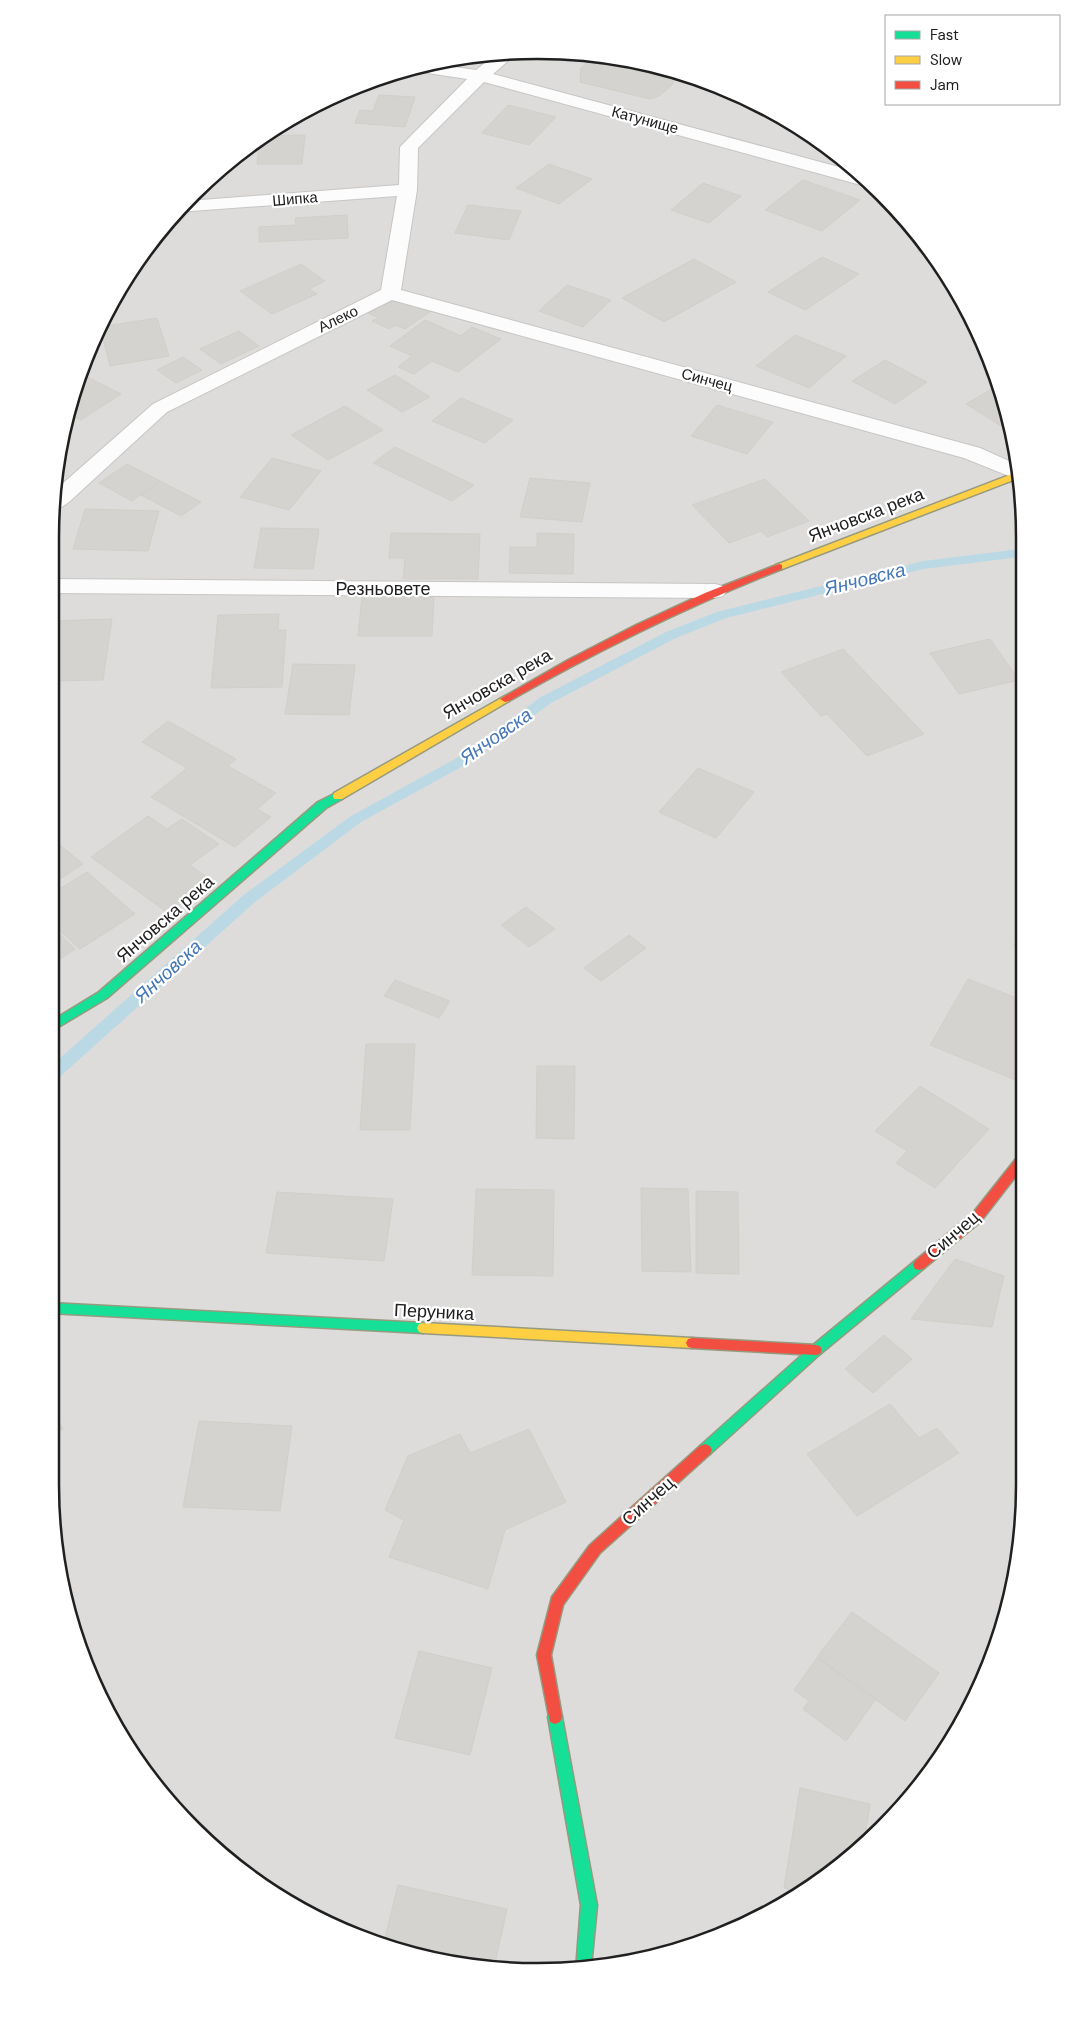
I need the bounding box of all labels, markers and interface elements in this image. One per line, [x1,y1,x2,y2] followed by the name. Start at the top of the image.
[885,15,1060,105] legend
[930,25,959,45] text: Fast
[930,50,963,70] text: Slow
[930,75,959,95] text: Jam
[609,101,681,139] street label: Катунище
[271,187,319,211] street label: Шипка
[315,301,361,337] street label: Алеко
[679,364,735,397] street label: Синчец
[805,482,928,548] street label: Янчовска река
[821,557,908,601] water label: Янчовска
[335,577,431,601] street label: Резньовете
[438,643,557,725] street label: Янчовска река
[454,702,537,770] water label: Янчовска
[111,869,220,968] street label: Янчовска река
[128,934,207,1009] water label: Янчовска
[921,1205,985,1265] street label: Синчец
[393,1298,476,1326] street label: Перуника
[617,1471,679,1531] street label: Синчец

